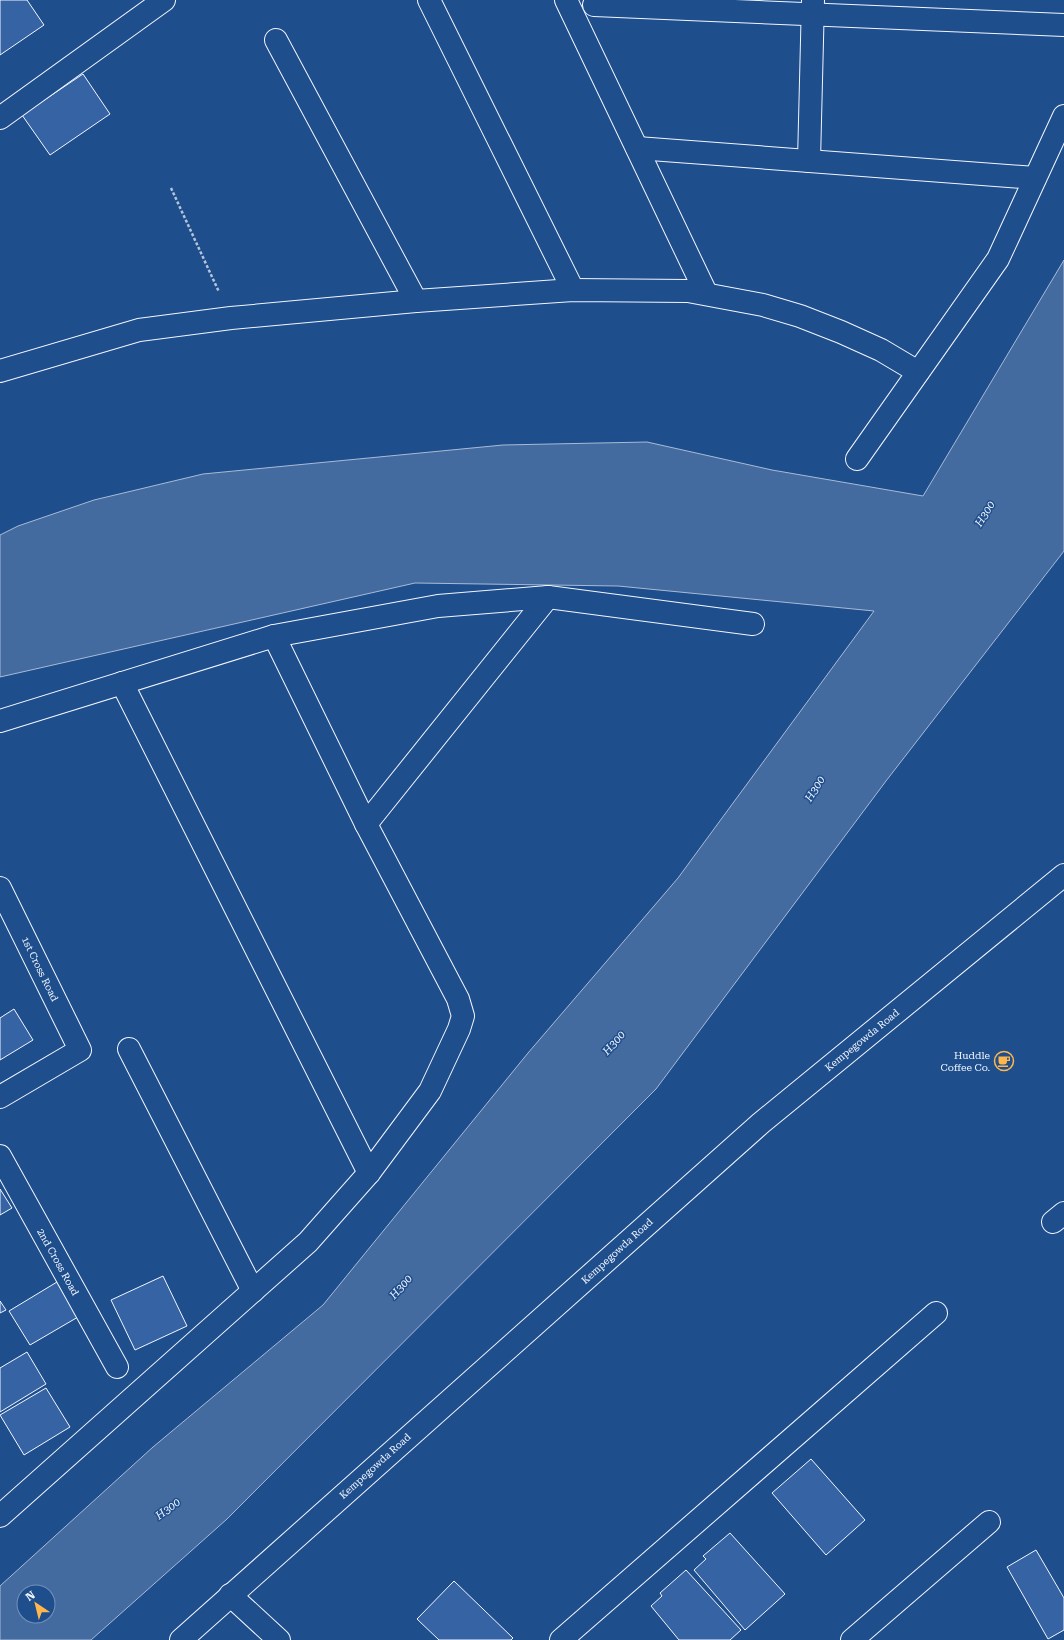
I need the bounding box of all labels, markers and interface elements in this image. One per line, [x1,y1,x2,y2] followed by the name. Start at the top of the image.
[972,499,998,530] water label: H300
[802,774,828,805] water label: H300
[20,935,61,1004] street label: 1st Cross Road
[823,1006,902,1073] street label: Kempegowda Road
[599,1028,628,1058] water label: H300
[941,1050,991,1073] place label: Huddle Coffee Co.
[993,1050,1015,1072] cafe icon: Huddle Coffee Co.
[579,1216,655,1286] street label: Kempegowda Road
[35,1227,81,1298] street label: 2nd Cross Road
[386,1272,415,1302] water label: H300
[337,1431,413,1501] street label: Kempegowda Road
[152,1495,183,1523] water label: H300
[16,1584,56,1624] north arrow
[23,1588,38,1604] text: N

